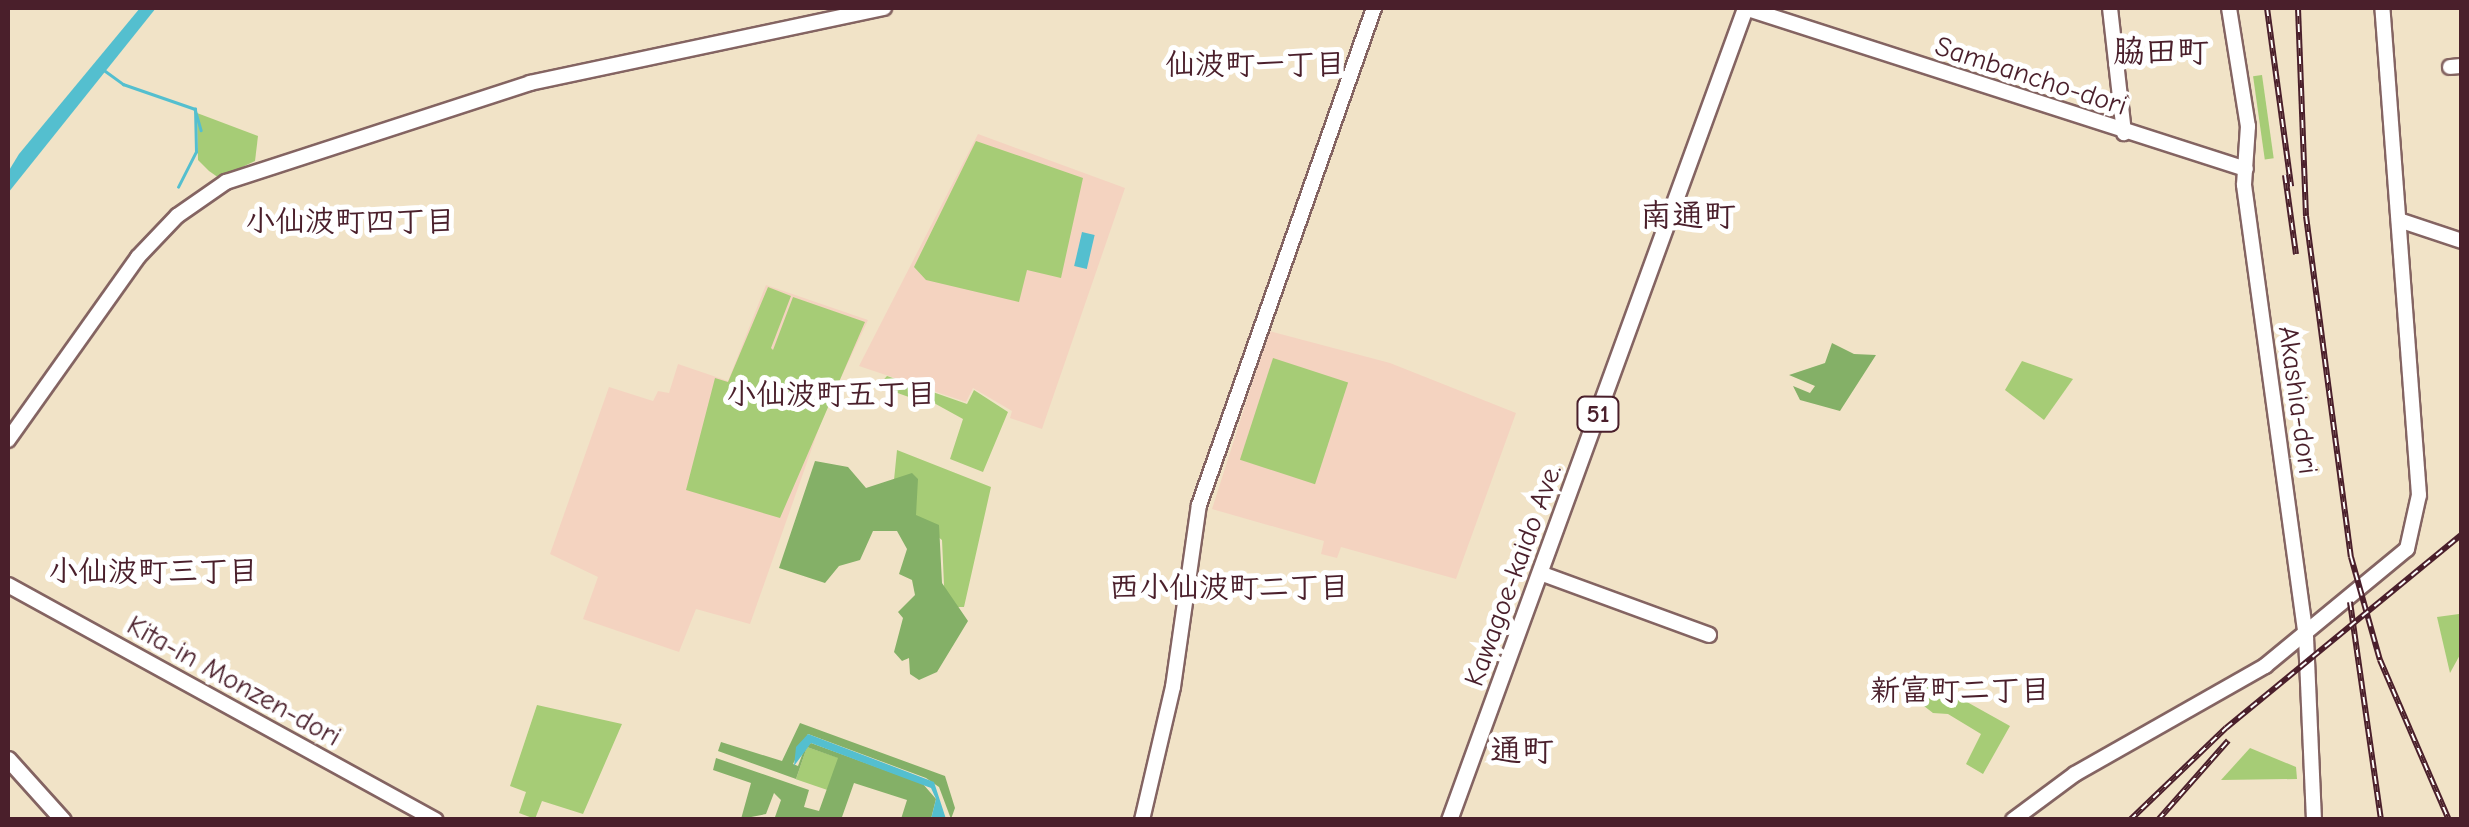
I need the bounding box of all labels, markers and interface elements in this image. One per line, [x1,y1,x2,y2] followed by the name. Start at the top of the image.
[1931,29,2131,123] street label: Sambancho-dori
[2113,33,2209,71] district label: 脇田町
[1165,47,1345,83] district label: 仙波町一丁目
[1640,197,1736,235] district label: 南通町
[245,204,455,240] district label: 小仙波町四丁目
[2271,324,2325,476] street label: Akashia-dori
[726,377,936,413] district label: 小仙波町五丁目
[1576,394,1620,434] road number: 51
[1457,459,1569,691] street label: Kawagoe-kaido Ave.
[48,554,258,590] district label: 小仙波町三丁目
[1109,570,1349,606] district label: 西小仙波町二丁目
[121,608,347,754] street label: Kita-in Monzen-dori
[1870,673,2050,709] district label: 新富町二丁目
[1490,732,1554,770] district label: 通町

